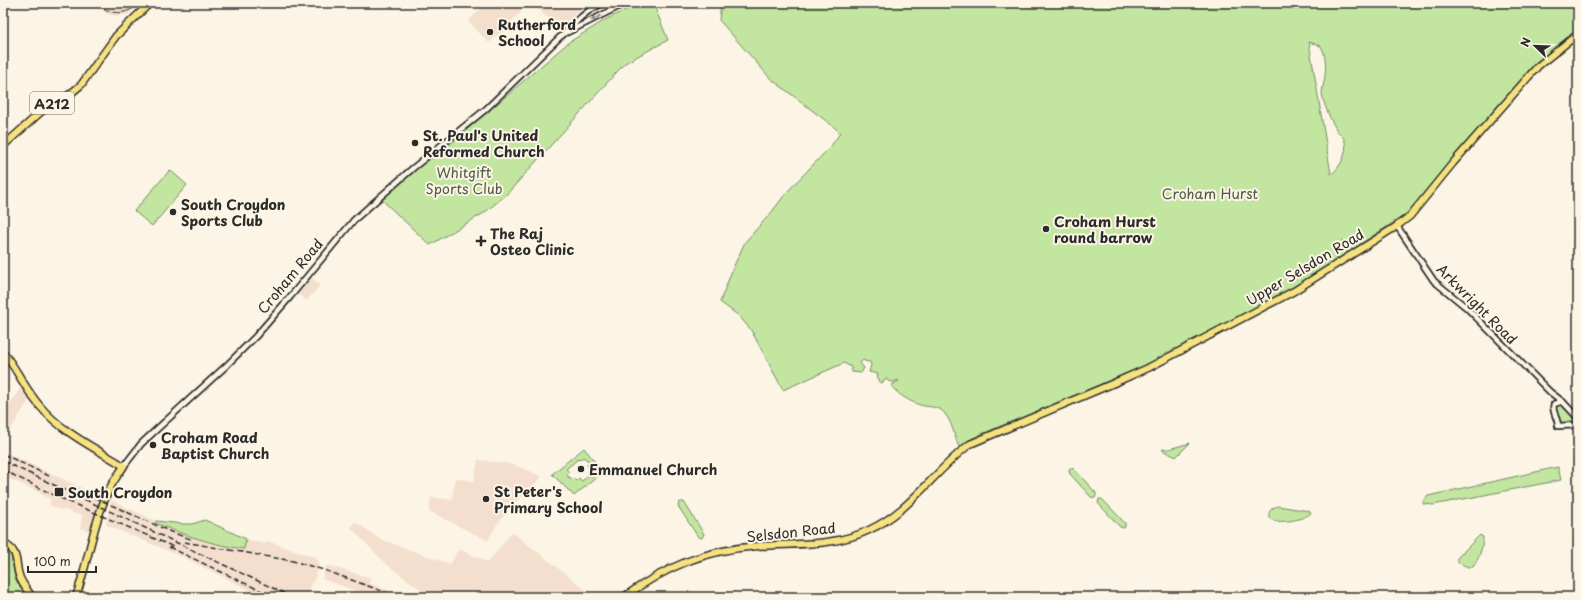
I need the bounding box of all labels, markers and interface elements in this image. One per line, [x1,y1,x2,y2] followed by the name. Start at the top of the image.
[498,14,577,51] place label: Rutherford School
[590,15,602,22] one-way arrow
[1515,26,1555,66] north arrow
[485,27,495,37] marker: Rutherford School
[1516,34,1535,49] text: N
[30,92,74,114] road number: A212
[423,125,545,162] place label: St. Paul's United Reformed Church
[410,138,420,148] marker: St. Paul's United Reformed Church
[426,162,502,199] park label: Whitgift Sports Club
[1162,183,1259,204] park label: Croham Hurst
[181,194,285,231] place label: South Croydon Sports Club
[168,207,178,217] marker: South Croydon Sports Club
[1054,211,1156,248] place label: Croham Hurst round barrow
[490,223,574,260] place label: The Raj Osteo Clinic
[1242,223,1368,311] street label: Upper Selsdon Road
[1041,224,1051,234] marker: Croham Hurst round barrow
[252,234,328,318] street label: Croham Road
[475,235,487,247] marker: The Raj Osteo Clinic
[1432,259,1522,349] street label: Arkwright Road
[161,427,269,464] place label: Croham Road Baptist Church
[148,440,158,450] marker: Croham Road Baptist Church
[589,459,717,480] place label: Emmanuel Church
[576,464,586,474] marker: Emmanuel Church
[494,481,603,518] place label: St Peter's Primary School
[68,482,172,503] place label: South Croydon
[53,486,65,498] marker: South Croydon
[481,494,491,504] marker: St Peter's Primary School
[745,517,837,547] street label: Selsdon Road
[28,548,96,574] scale bar
[34,552,71,570] text: 100 m

